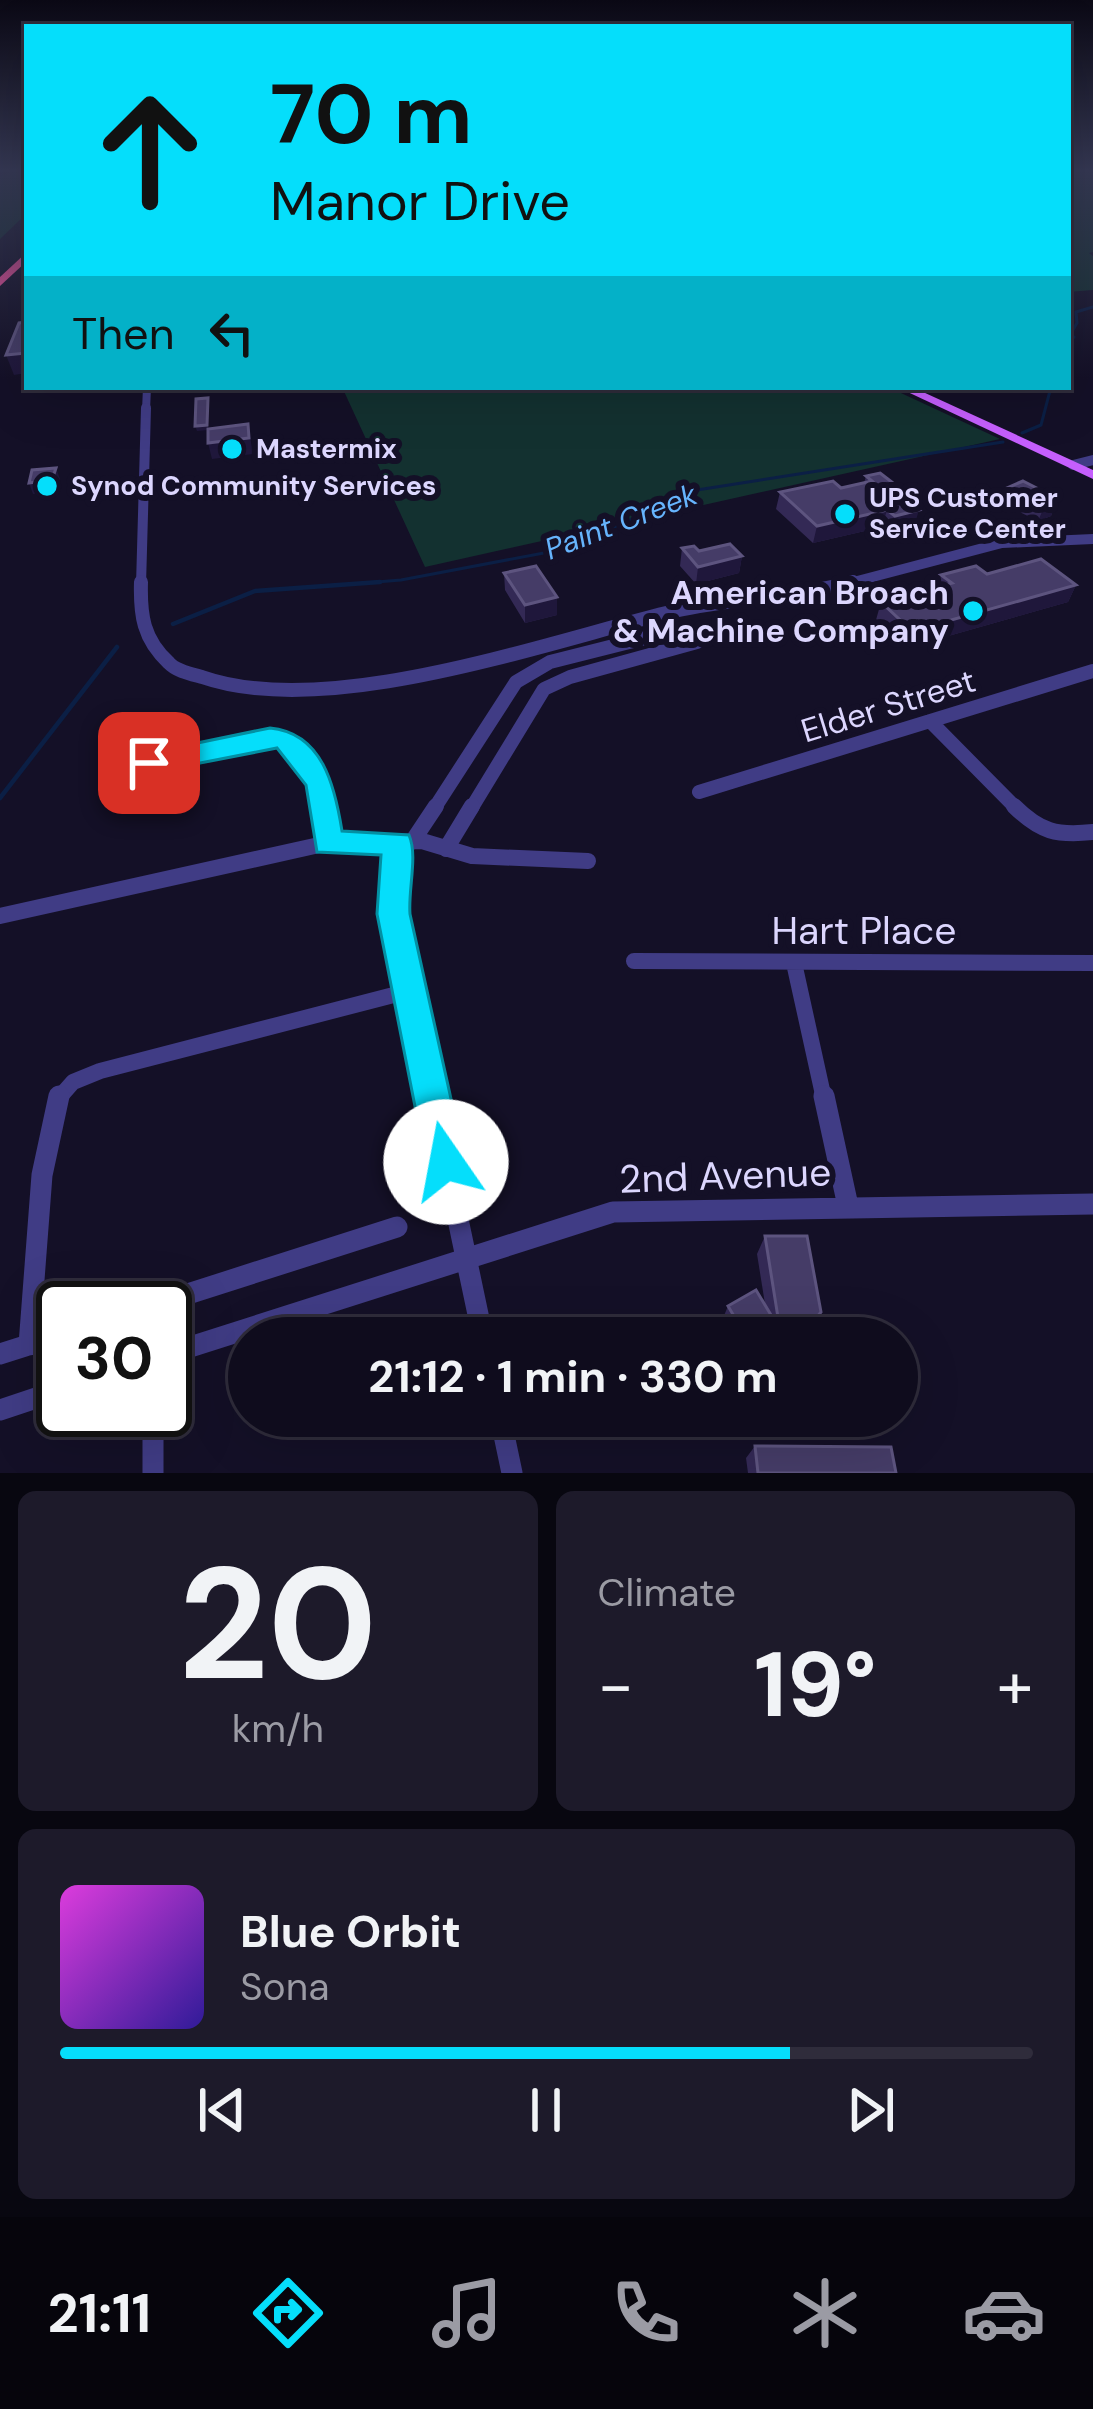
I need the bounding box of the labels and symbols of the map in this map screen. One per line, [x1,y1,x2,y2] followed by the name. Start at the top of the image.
[256,431,397,466] place label: Mastermix
[219,436,245,462] marker: Mastermix
[71,468,436,503] place label: Synod Community Services
[34,473,60,499] marker: Synod Community Services
[539,474,703,568] water label: Paint Creek
[869,480,1066,546] place label: UPS Customer Service Center
[832,501,858,527] marker: UPS Customer Service Center
[613,571,949,652] place label: American Broach & Machine Company
[960,598,986,624] marker: American Broach & Machine Company
[796,659,980,752] street label: Elder Street
[98,712,200,814] pin
[772,905,956,956] street label: Hart Place
[383,1099,509,1225] position arrow
[618,1146,832,1205] street label: 2nd Avenue
[36,1281,192,1437] speed limit sign: 30

